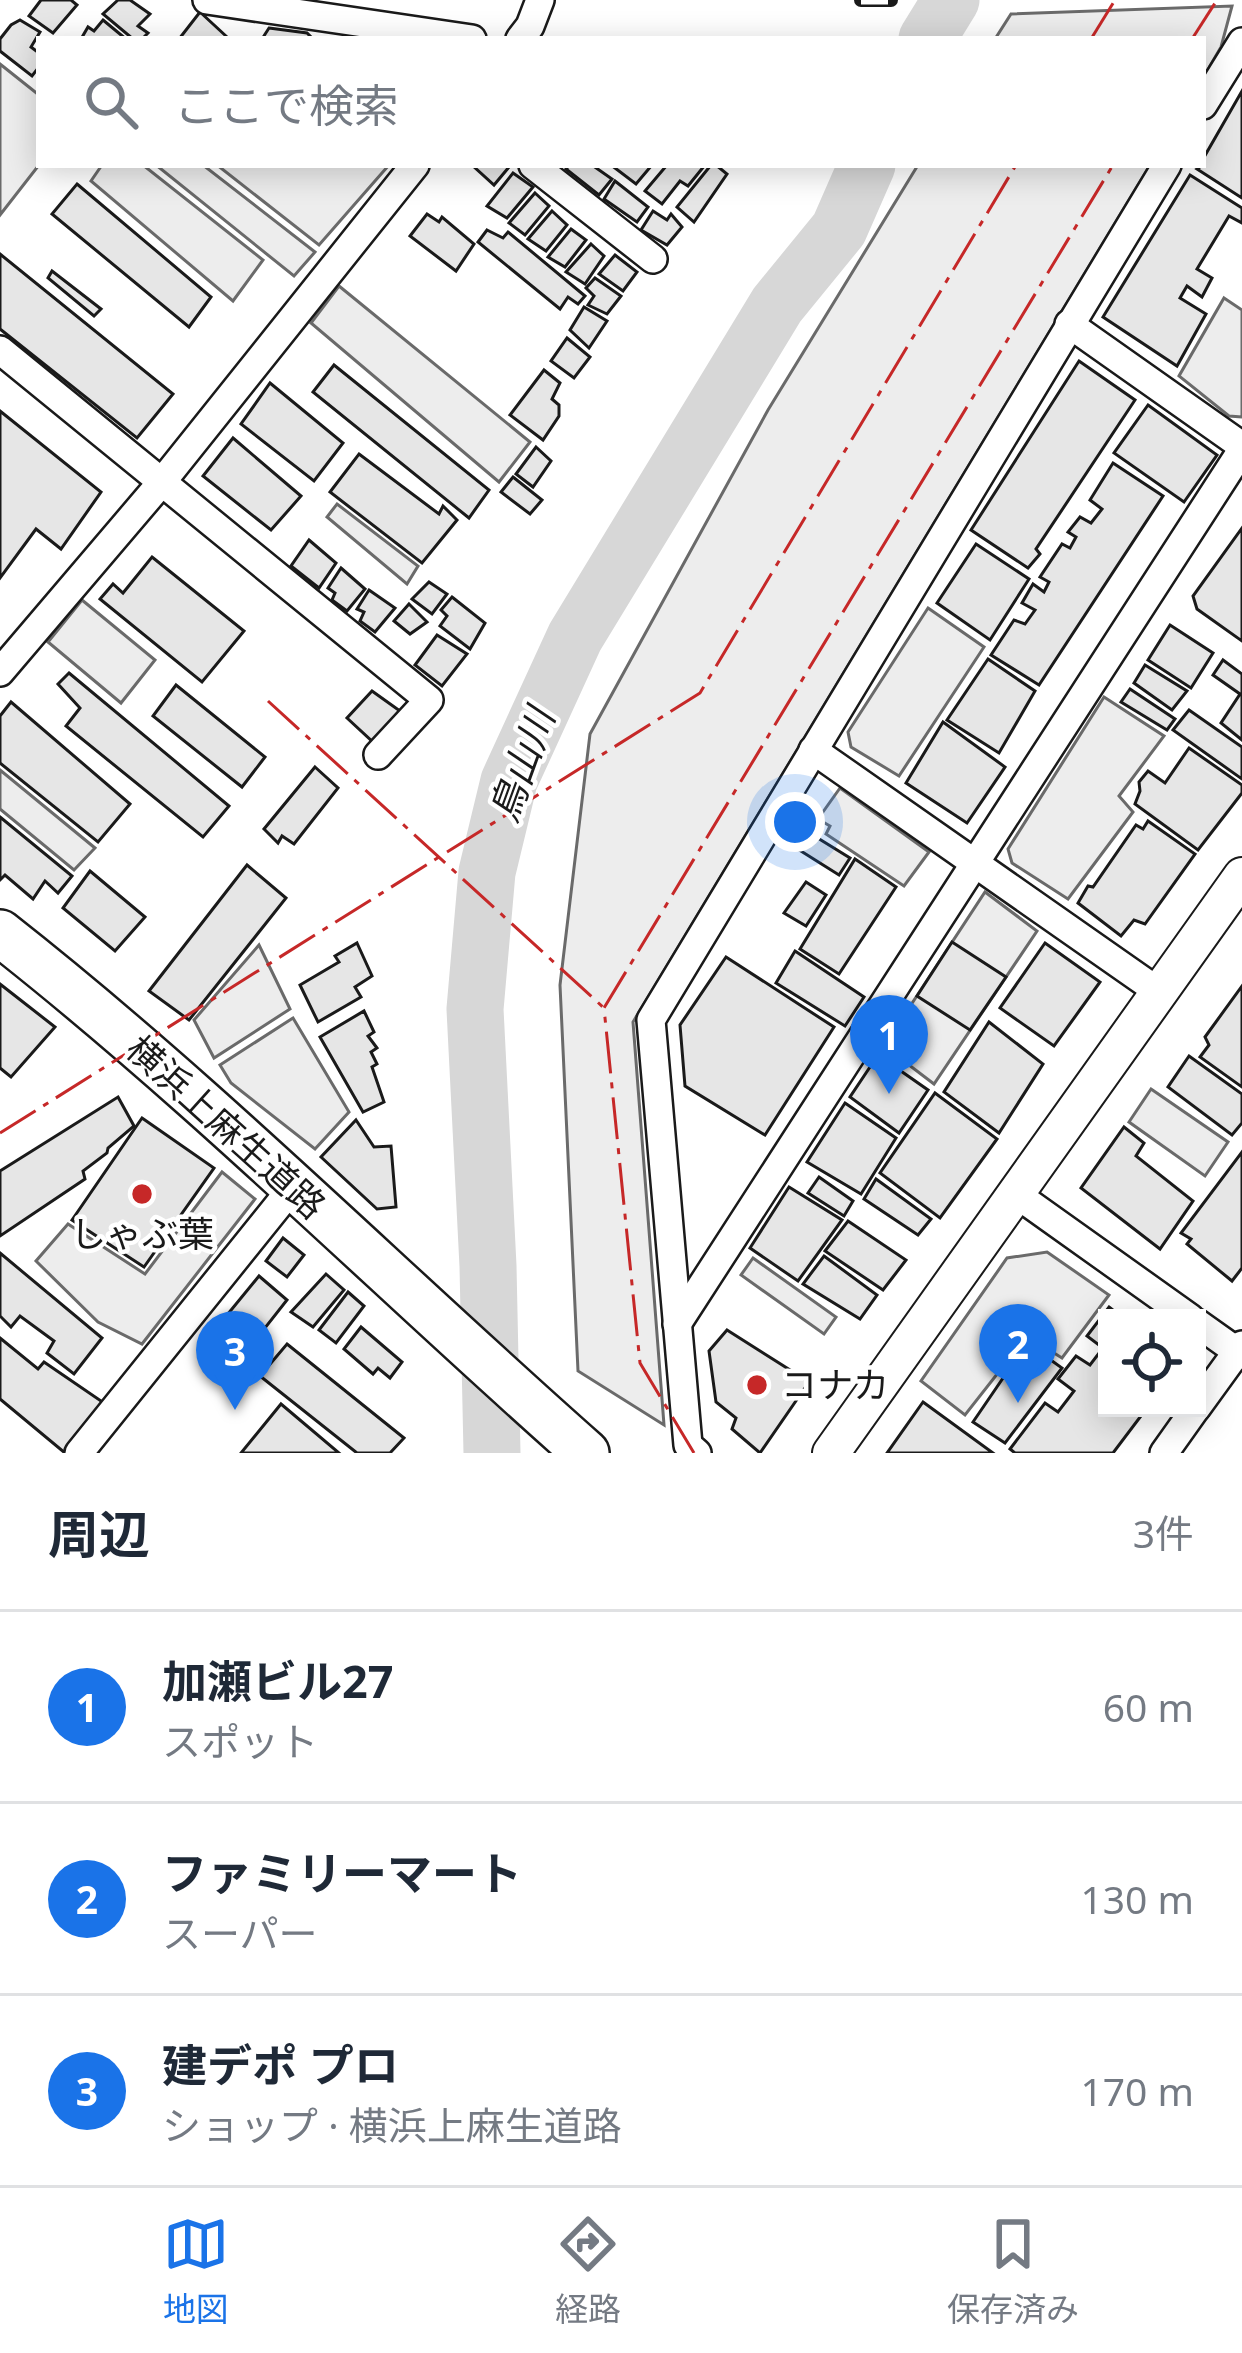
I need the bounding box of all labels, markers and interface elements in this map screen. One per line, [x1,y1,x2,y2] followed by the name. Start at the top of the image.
[36,36,1206,168] search box
[78,69,144,135] icon: search
[174,74,399,135] text: ここで検索
[476,697,567,829] water label: 鳥山川
[765,792,825,852] your location
[850,995,928,1094] pin: 1
[116,1024,336,1229] street label: 横浜上麻生道路
[129,1181,155,1207] marker: しゃぶ葉
[70,1209,214,1258] place label: しゃぶ葉
[979,1304,1057,1403] pin: 2
[1098,1309,1206,1417] map controls
[1098,1309,1206,1417] button: locate
[196,1311,274,1410] pin: 3
[781,1360,889,1409] place label: コナカ
[744,1372,770,1398] marker: コナカ
[48,1498,150,1568] text: 周辺
[1133,1506,1194,1559] text: 3件
[162,1650,393,1711] text: 加瀬ビル27
[76,1680,98,1733] text: 1
[1103,1680,1194,1733] text: 60 m
[162,1714,318,1767] text: スポット
[162,1842,522,1903] text: ファミリーマート
[76,1872,98,1925] text: 2
[1080,1872,1194,1925] text: 130 m
[162,1906,318,1959] text: スーパー
[162,2034,399,2095] text: 建デポ プロ
[76,2064,98,2117] text: 3
[1080,2064,1194,2117] text: 170 m
[162,2098,622,2151] text: ショップ · 横浜上麻生道路
[163,2211,229,2331] tab: 地図
[555,2211,621,2331] tab: 経路
[947,2211,1079,2331] tab: 保存済み

